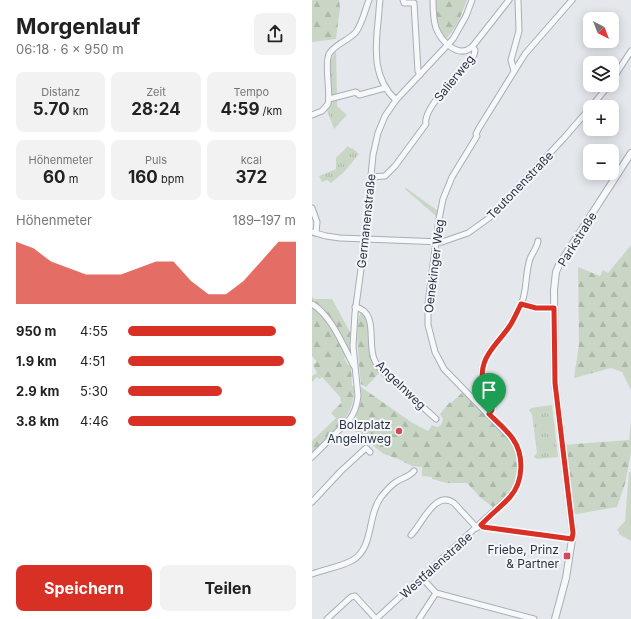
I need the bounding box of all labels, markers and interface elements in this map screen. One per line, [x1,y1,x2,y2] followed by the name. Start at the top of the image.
[583,12,619,48] north arrow
[583,12,619,180] map controls
[16,13,140,39] text: Morgenlauf
[254,13,296,55] button: share
[16,41,124,57] text: 06:18 · 6 × 950 m
[431,52,477,104] street label: Salierweg
[583,56,619,92] button: layers
[41,85,80,99] text: Distanz
[146,85,166,99] text: Zeit
[234,85,269,99] text: Tempo
[33,99,70,119] text: 5.70
[131,99,181,119] text: 28:24
[220,99,260,119] text: 4:59
[583,100,619,136] button: +
[70,104,88,118] text: km
[260,104,282,118] text: /km
[583,144,619,180] button: −
[484,148,556,222] street label: Teutonenstraße
[29,153,93,167] text: Höhenmeter
[145,153,167,167] text: Puls
[241,153,262,167] text: kcal
[43,167,66,187] text: 60
[128,167,158,187] text: 160
[236,167,267,187] text: 372
[66,172,78,186] text: m
[158,172,184,186] text: bpm
[354,173,378,269] street label: Germanenstraße
[554,209,600,269] street label: Parkstraße
[16,212,92,228] text: Höhenmeter
[233,212,296,228] text: 189–197 m
[421,218,447,314] street label: Oenekinger Weg
[16,323,56,339] text: 950 m
[80,323,108,339] text: 4:55
[16,353,57,369] text: 1.9 km
[80,353,105,369] text: 4:51
[373,357,429,413] street label: Angelnweg
[472,373,506,414] pin
[478,379,500,401] icon: arrive
[16,383,59,399] text: 2.9 km
[80,383,108,399] text: 5:30
[16,413,59,429] text: 3.8 km
[80,413,109,429] text: 4:46
[327,417,391,446] place label: Bolzplatz Angelnweg
[394,426,404,436] marker: Bolzplatz Angelnweg
[397,529,475,601] street label: Westfalenstraße
[487,542,559,571] place label: Friebe, Prinz & Partner
[562,551,572,561] marker: Friebe, Prinz & Partner
[16,565,152,611] button: Speichern
[160,565,296,611] button: Teilen

